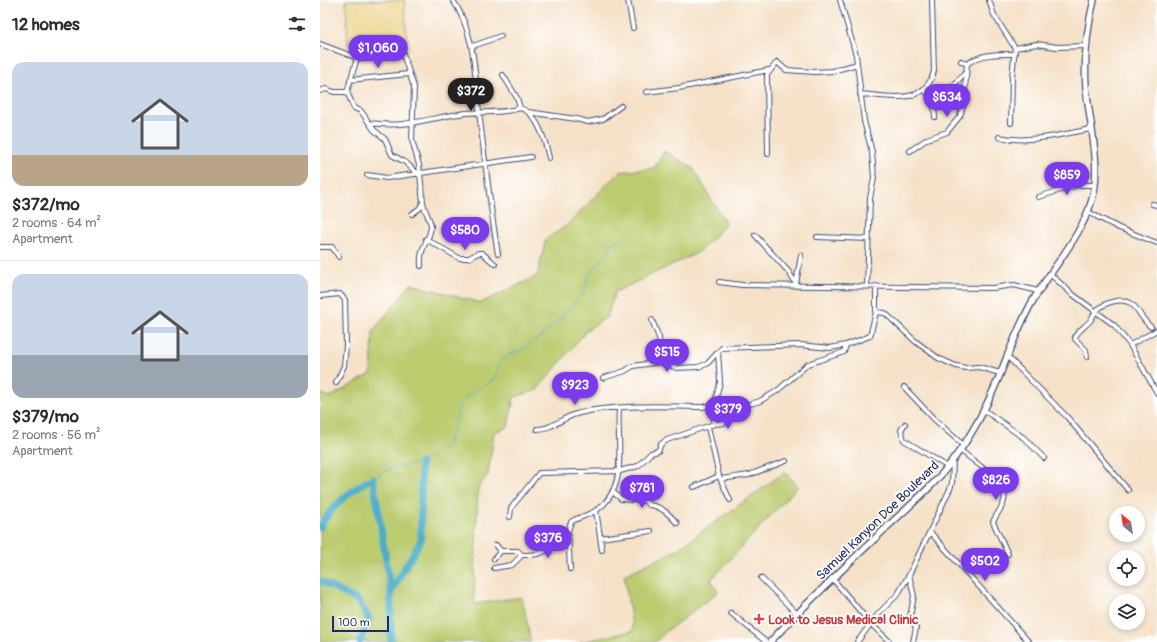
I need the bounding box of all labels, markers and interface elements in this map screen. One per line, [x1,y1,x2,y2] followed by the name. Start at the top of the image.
[286,13,308,35] icon: filters
[12,14,80,35] text: 12 homes
[345,35,411,69] pin: $1,060
[358,40,398,56] text: $1,060
[447,78,495,112] pin: $372
[457,83,485,99] text: $372
[923,84,971,118] pin: $634
[124,88,196,160] icon: home
[932,89,962,105] text: $634
[1043,162,1091,196] pin: $859
[1053,167,1081,183] text: $859
[12,194,80,215] text: $372/mo
[12,215,101,231] text: 2 rooms · 64 m²
[441,217,489,251] pin: $580
[450,222,480,238] text: $580
[12,231,73,247] text: Apartment
[124,300,196,372] icon: home
[643,339,691,373] pin: $515
[654,344,680,360] text: $515
[551,372,599,406] pin: $923
[561,377,589,393] text: $923
[704,396,752,430] pin: $379
[714,401,742,417] text: $379
[12,406,79,427] text: $379/mo
[12,427,100,443] text: 2 rooms · 56 m²
[12,443,73,459] text: Apartment
[813,458,942,584] street label: Samuel Kanyon Doe Boulevard
[972,467,1020,501] pin: $826
[982,472,1010,488] text: $826
[618,475,666,509] pin: $781
[629,480,655,496] text: $781
[1109,506,1145,542] north arrow
[1109,506,1145,630] map controls
[524,525,572,559] pin: $376
[534,530,562,546] text: $376
[961,548,1009,582] pin: $502
[1109,550,1145,586] button: locate
[970,553,1000,569] text: $502
[1109,594,1145,630] button: layers
[768,612,919,628] place label: Look to Jesus Medical Clinic
[753,613,765,625] marker: Look to Jesus Medical Clinic
[332,614,389,633] scale bar
[338,616,369,629] text: 100 m

